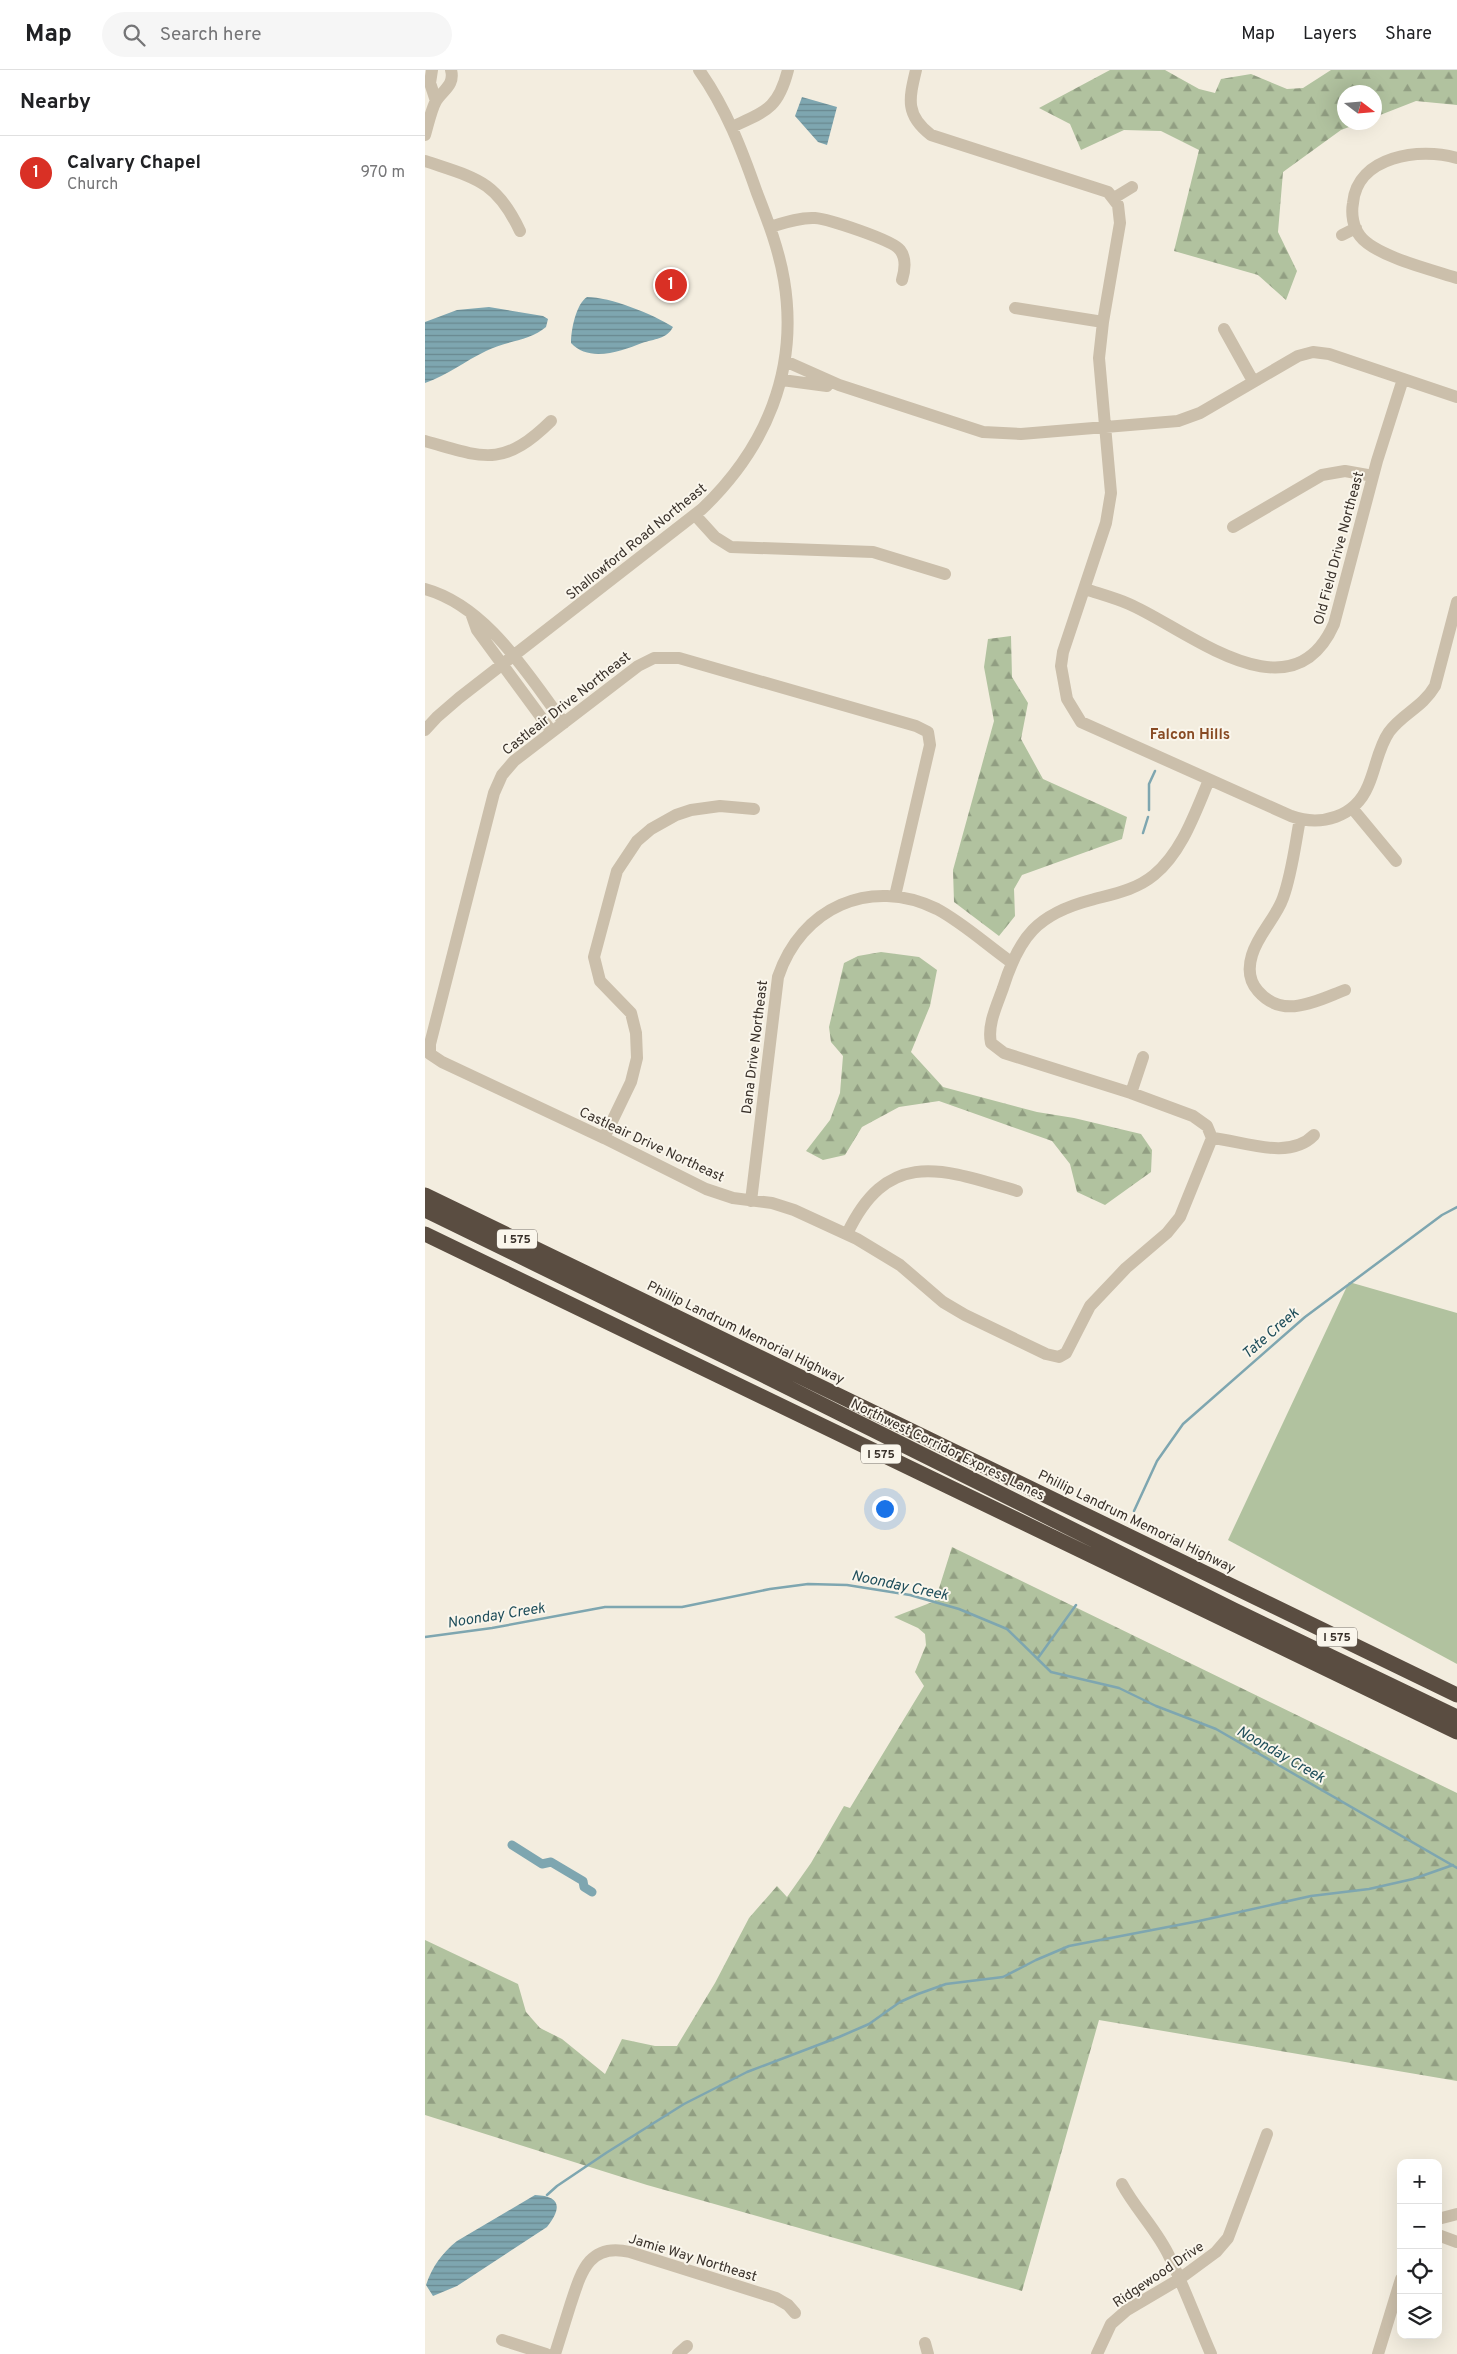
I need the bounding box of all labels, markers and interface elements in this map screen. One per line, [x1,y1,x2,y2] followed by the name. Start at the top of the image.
[102,12,452,57] search box
[25,20,72,50] text: Map
[120,21,148,49] icon: search
[160,23,261,47] text: Search here
[1241,23,1275,46] text: Map
[1303,23,1357,46] text: Layers
[1385,23,1432,46] text: Share
[1337,85,1382,130] north arrow
[20,89,91,116] text: Nearby
[67,151,201,175] text: Calvary Chapel
[33,163,39,183] text: 1
[360,163,405,183] text: 970 m
[67,175,118,195] text: Church
[655,266,687,304] pin: 1
[1311,470,1368,627] street label: Old Field Drive Northeast
[563,480,711,604] street label: Shallowford Road Northeast
[499,649,634,760] street label: Castleair Drive Northeast
[1150,726,1230,745] district label: Falcon Hills
[739,979,772,1115] street label: Dana Drive Northeast
[576,1104,727,1186] street label: Castleair Drive Northeast
[497,1230,537,1248] road number: I 575
[644,1278,847,1389] street label: Phillip Landrum Memorial Highway
[1239,1304,1304,1364] water label: Tate Creek
[848,1396,1047,1505] street label: Northwest Corridor Express Lanes
[861,1445,901,1464] road number: I 575
[1035,1467,1238,1578] street label: Phillip Landrum Memorial Highway
[872,1496,898,1522] your location
[849,1567,950,1606] water label: Noonday Creek
[446,1599,547,1634] water label: Noonday Creek
[1317,1628,1357,1646] road number: I 575
[1233,1722,1328,1788] water label: Noonday Creek
[1397,2159,1442,2339] map controls
[1397,2159,1442,2204] button: +
[1397,2204,1442,2249] button: −
[626,2231,759,2286] street label: Jamie Way Northeast
[1110,2238,1208,2312] street label: Ridgewood Drive
[1397,2249,1442,2294] button: locate
[1397,2294,1442,2339] button: layers

